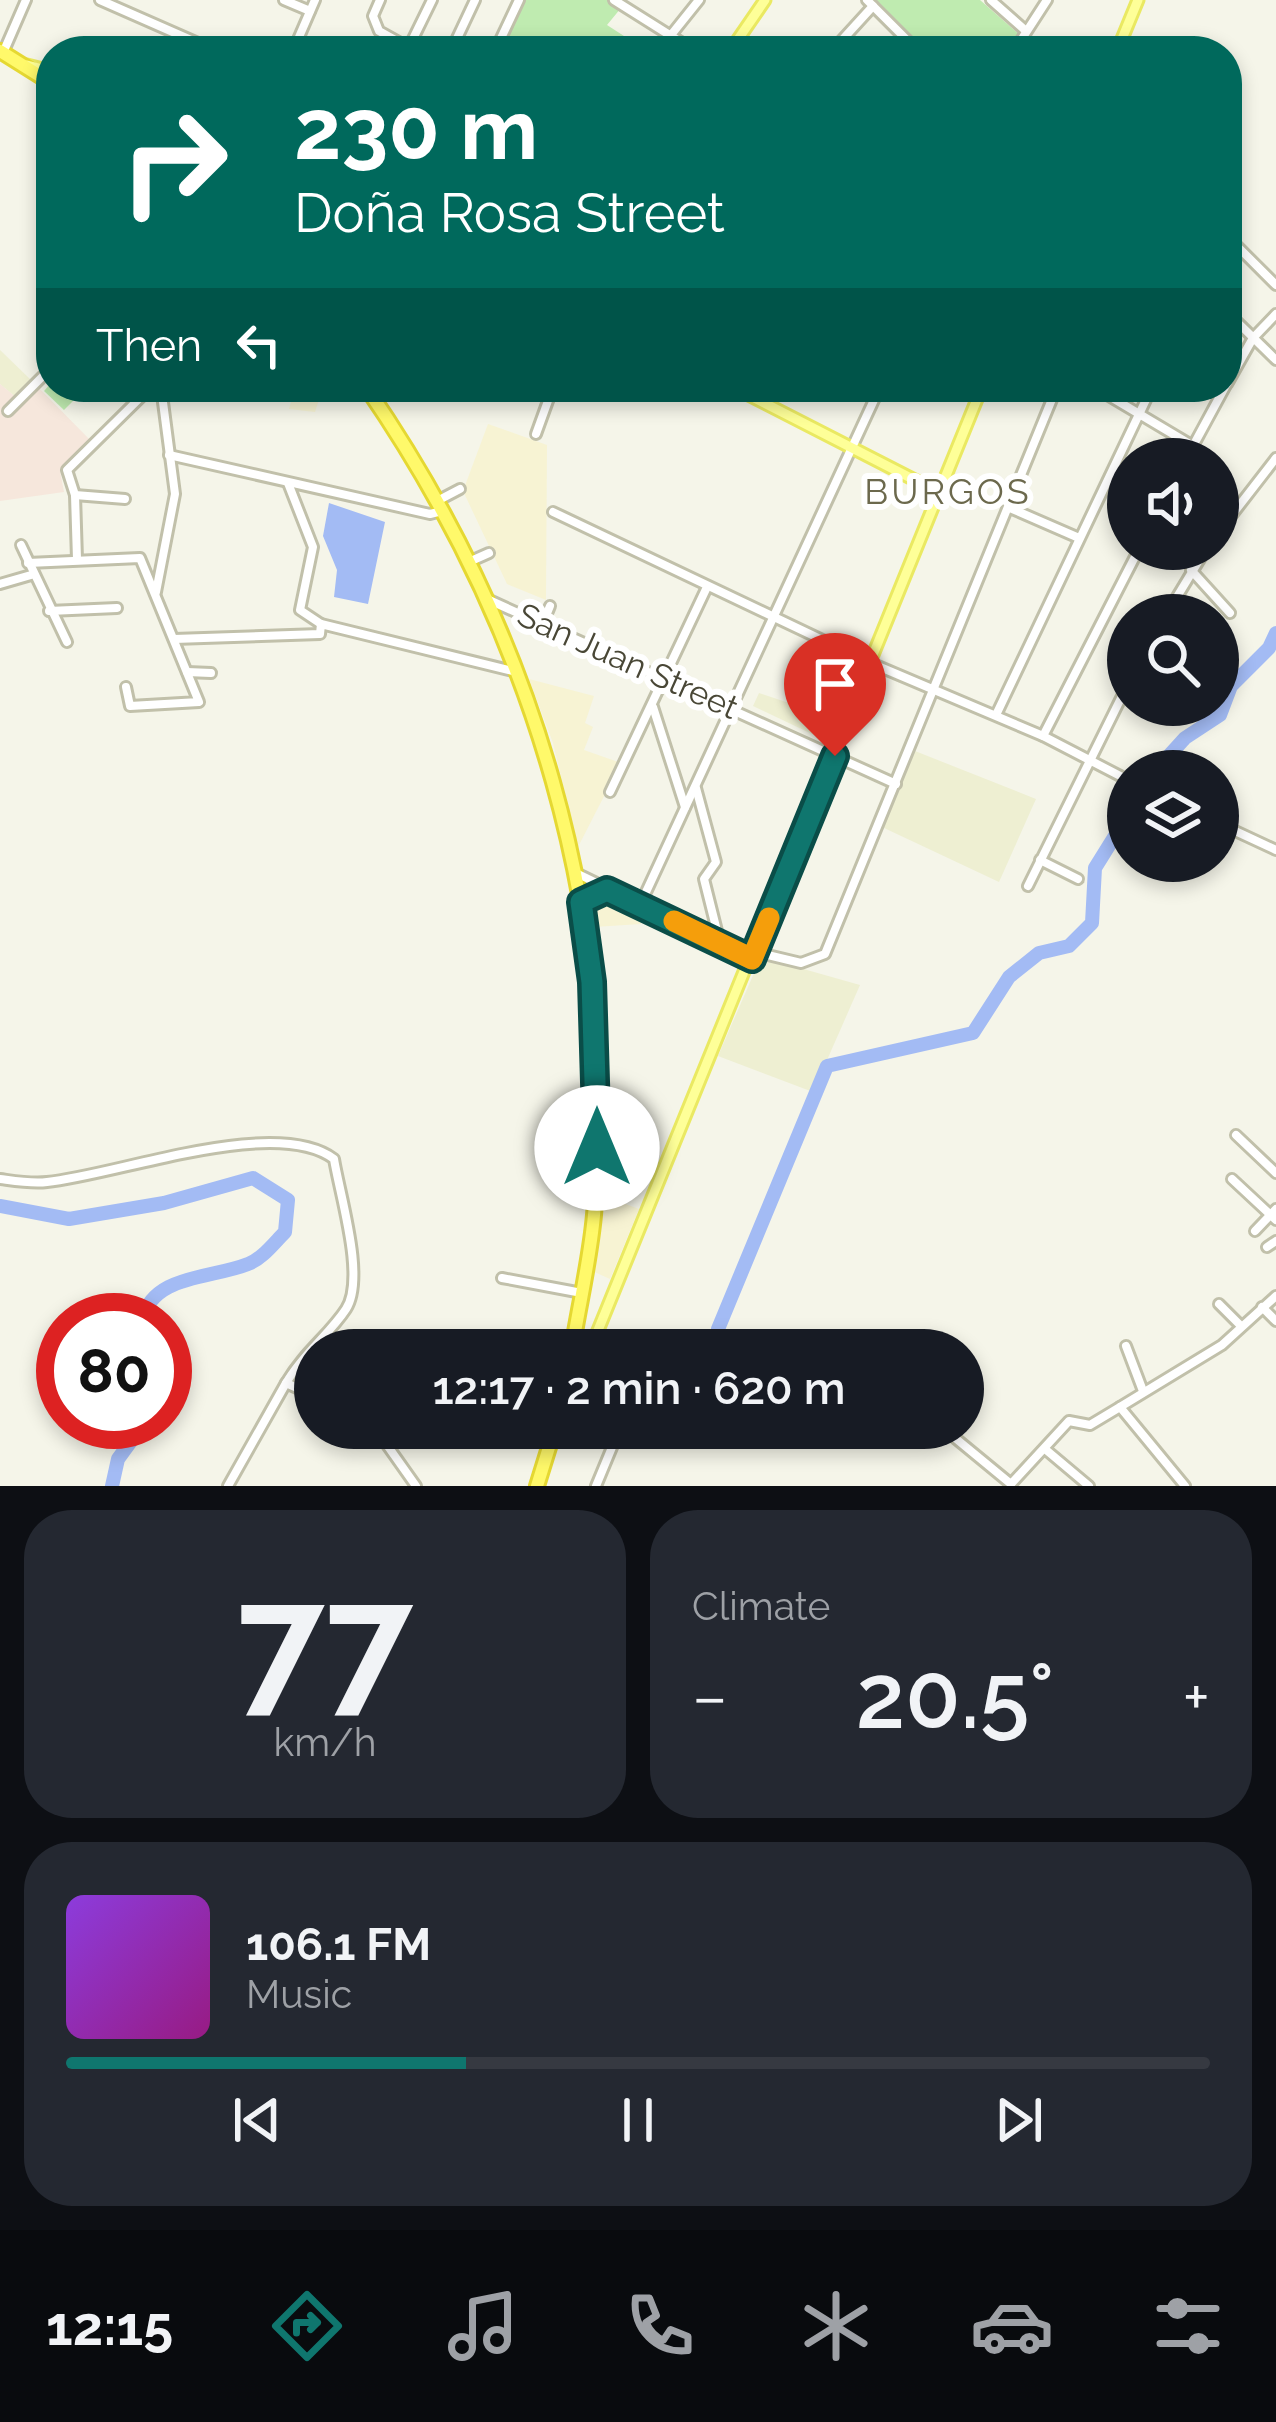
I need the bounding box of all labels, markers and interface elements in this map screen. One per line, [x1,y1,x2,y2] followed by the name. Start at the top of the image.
[294,80,538,179] text: 230 m
[96,84,252,240] icon: right
[294,181,725,245] text: Doña Rosa Street
[226,312,292,378] icon: left
[96,319,202,372] text: Then
[1107,438,1239,882] map controls
[1107,438,1239,570] button: sound
[864,470,1032,512] district label: BURGOS
[1107,594,1239,726] button: search
[512,595,744,727] street label: San Juan Street
[784,633,886,756] pin
[802,651,868,717] icon: arrive
[1107,750,1239,882] button: layers
[534,1085,660,1211] position arrow
[36,1293,192,1449] speed limit sign: 80
[432,1362,846,1415] text: 12:17 · 2 min · 620 m
[237,1549,413,1733] text: 77
[692,1583,830,1629] text: Climate
[856,1643,1054,1749] text: 20.5°
[692,1658,728,1735] text: −
[1183,1658,1210,1735] text: +
[274,1719,376,1765] text: km/h
[246,1918,431,1971] text: 106.1 FM
[246,1971,352,2017] text: Music
[224,2087,290,2153] icon: previous
[605,2087,671,2153] icon: pause
[986,2087,1052,2153] icon: next
[265,2284,349,2368] icon: directions
[441,2284,525,2368] icon: music
[618,2284,702,2368] icon: phone
[794,2284,878,2368] icon: climate
[970,2284,1054,2368] icon: car
[1146,2284,1230,2368] icon: filters
[46,2294,173,2358] text: 12:15

